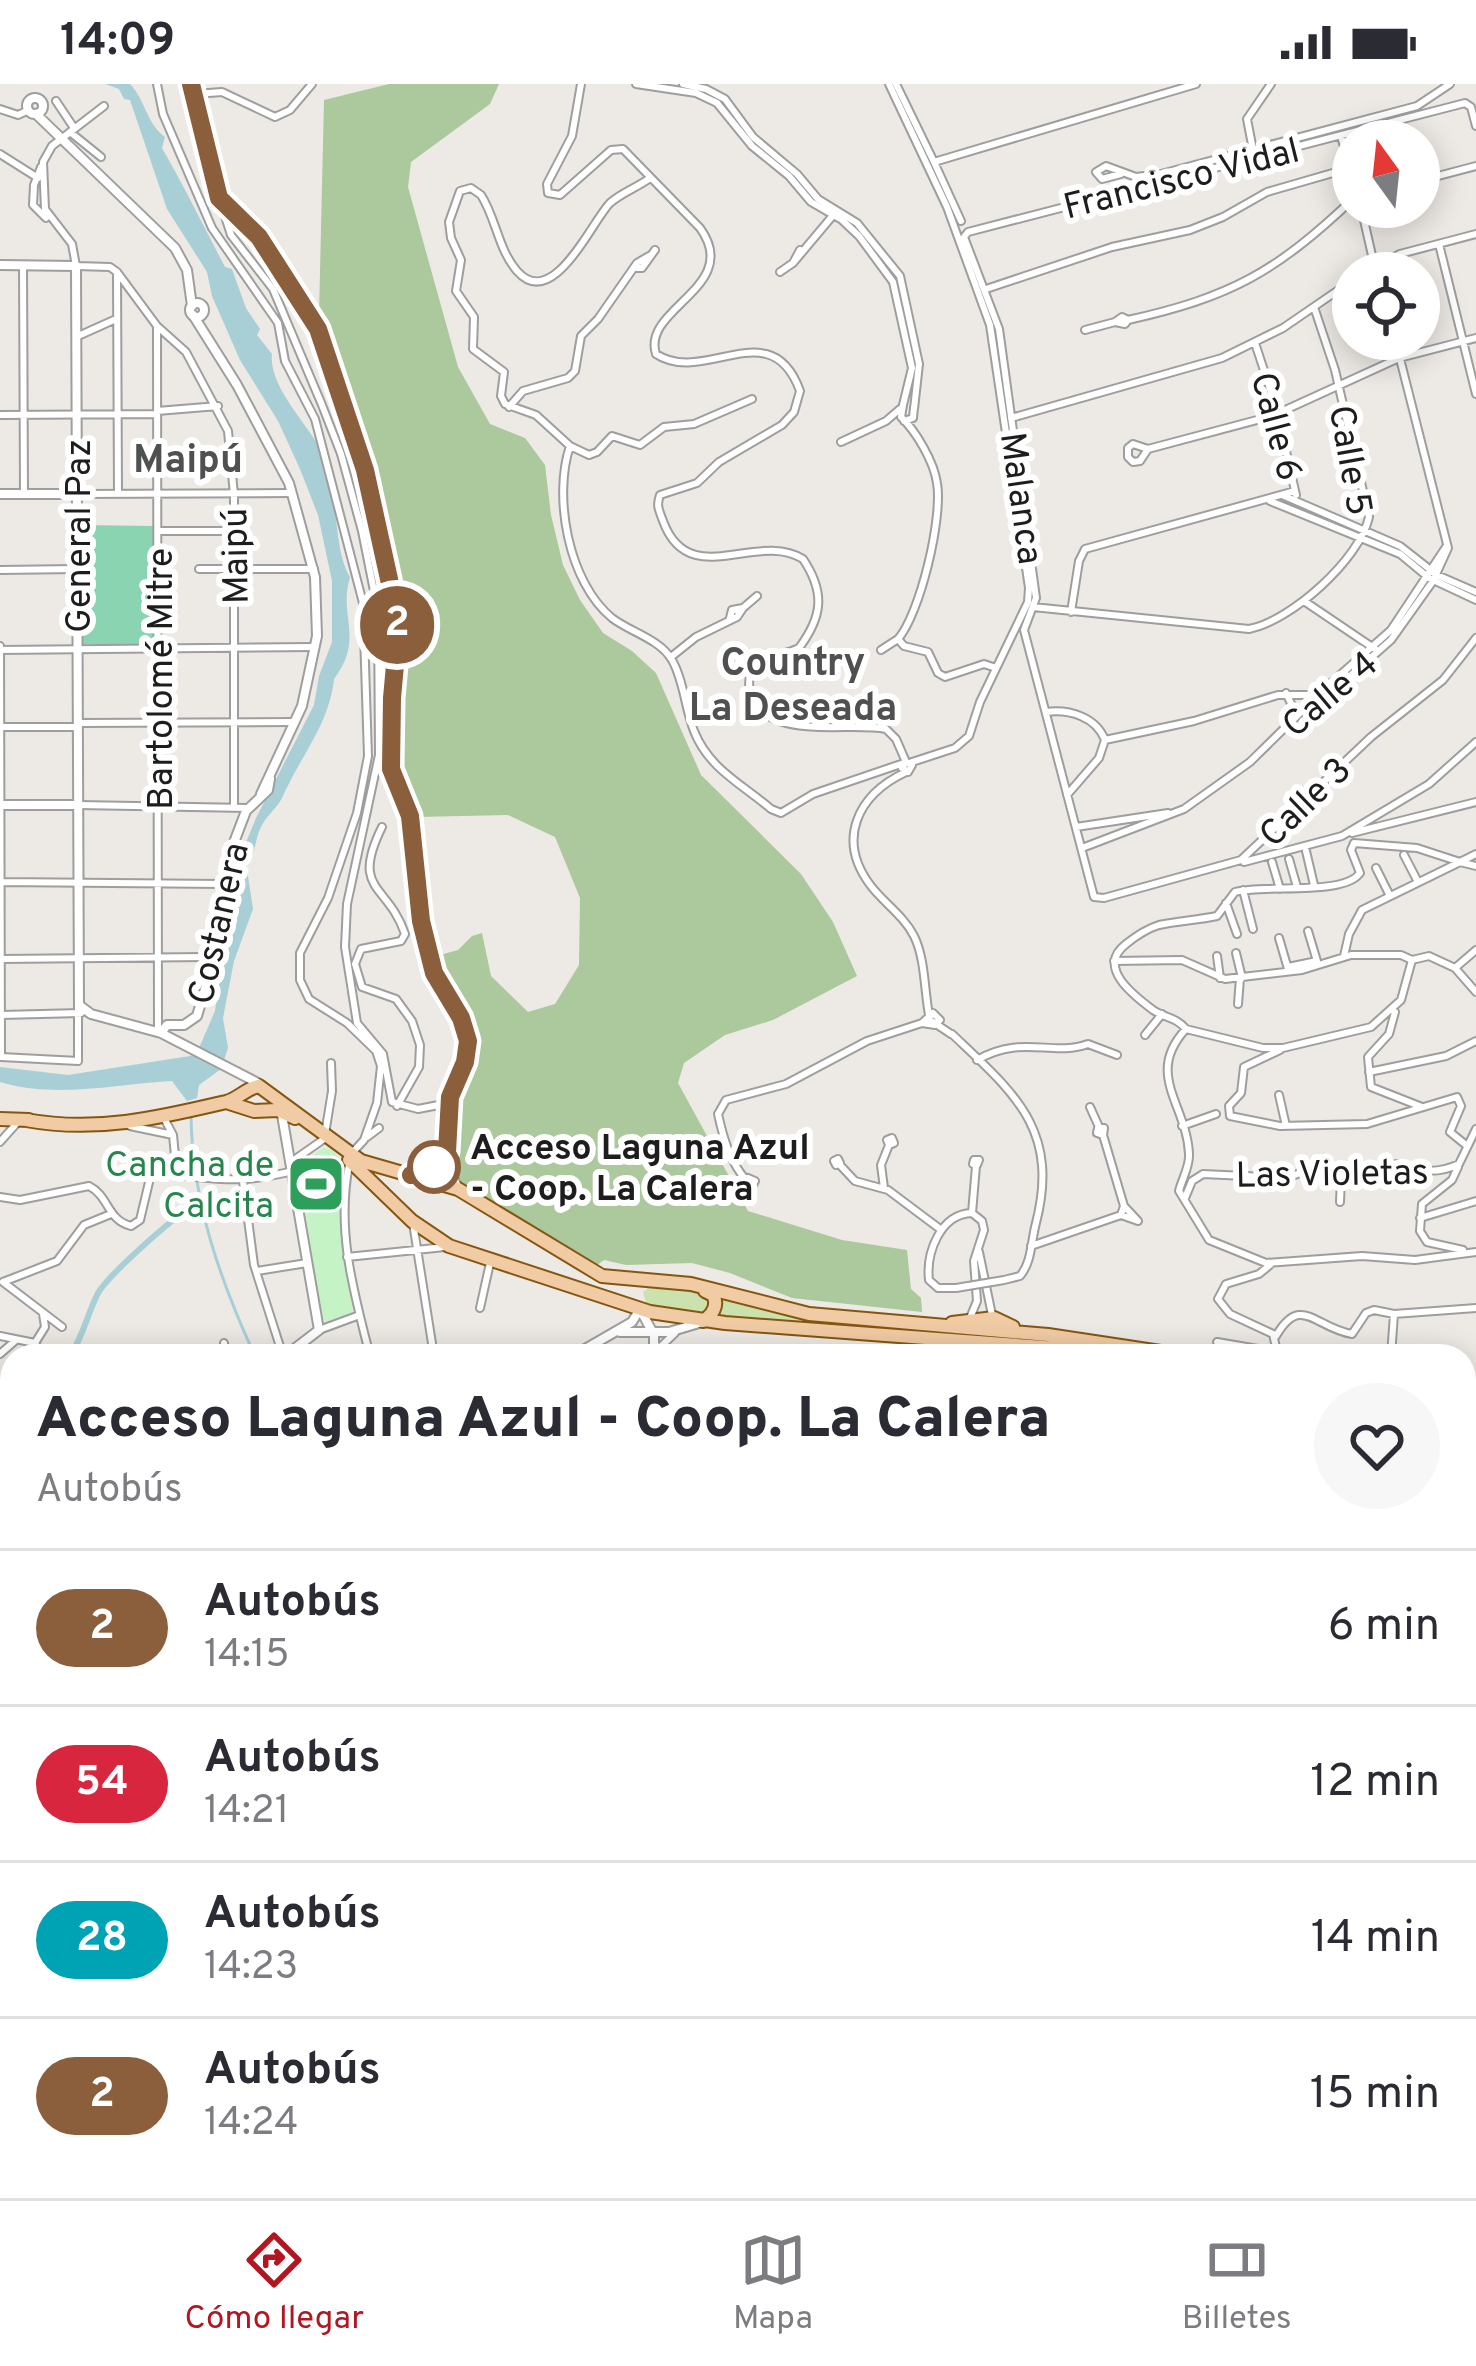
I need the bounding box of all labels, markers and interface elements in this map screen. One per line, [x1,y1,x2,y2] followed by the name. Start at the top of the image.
[60,14,175,71] text: 14:09
[1332,120,1440,228] north arrow
[1332,120,1440,360] map controls
[1059,129,1305,232] street label: Francisco Vidal
[1332,252,1440,360] button: locate
[1238,368,1311,486] street label: Calle 6
[1316,402,1380,519] street label: Calle 5
[987,429,1051,568] street label: Malanca
[133,438,243,487] district label: Maipú
[58,439,104,633] street label: General Paz
[214,507,262,605] street label: Maipú
[140,548,186,810] street label: Bartolomé Mitre
[358,586,436,664] line badge: 2
[384,598,410,651] text: 2
[689,641,897,735] district label: Country La Deseada
[1274,643,1389,749] street label: Calle 4
[1251,749,1363,859] street label: Calle 3
[180,838,262,1010] street label: Costanera
[470,1127,810,1214] place label: Acceso Laguna Azul - Coop. La Calera
[409,1142,459,1192] marker: Acceso Laguna Azul - Coop. La Calera
[105,1144,274,1231] place label: Cancha de Calcita
[1235,1151,1429,1201] street label: Las Violetas
[285,1153,347,1215] sports icon: Cancha de Calcita
[1314,1383,1440,1509] button: heart
[36,1386,1050,1458] text: Acceso Laguna Azul - Coop. La Calera
[36,1467,183,1516] text: Autobús
[204,1575,381,1632] text: Autobús
[1328,1599,1440,1656] text: 6 min
[89,1601,115,1654] text: 2
[204,1632,290,1681] text: 14:15
[204,1731,381,1788] text: Autobús
[1310,1755,1440,1812] text: 12 min
[75,1757,129,1810] text: 54
[204,1788,289,1837] text: 14:21
[204,1887,381,1944] text: Autobús
[1311,1911,1440,1968] text: 14 min
[76,1913,128,1966] text: 28
[204,1944,298,1993] text: 14:23
[204,2043,381,2100] text: Autobús
[1310,2067,1440,2124] text: 15 min
[89,2069,115,2122] text: 2
[204,2100,298,2149] text: 14:24
[184,2227,364,2341] tab: Cómo llegar
[733,2227,813,2341] tab: Mapa
[1182,2227,1292,2341] tab: Billetes

